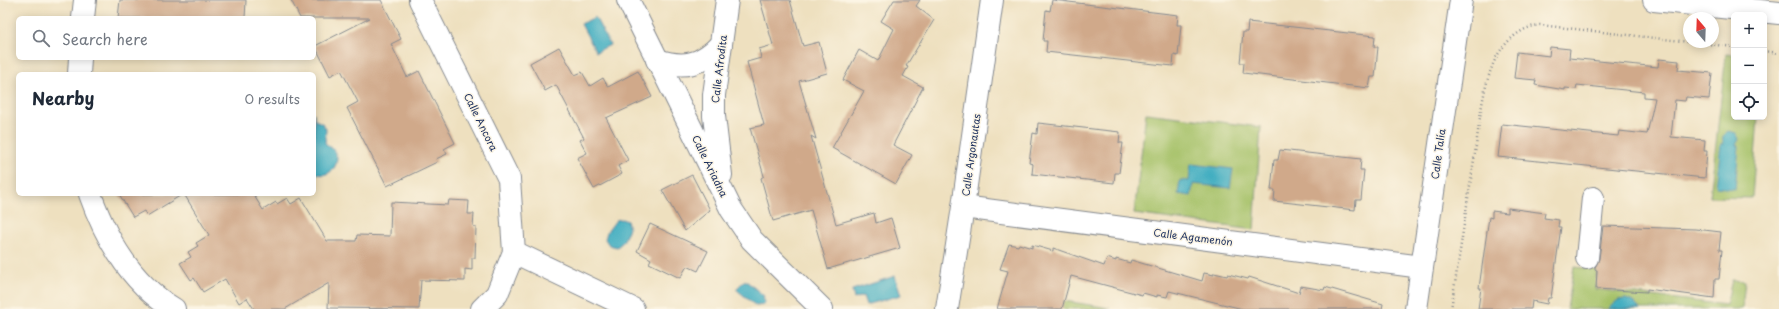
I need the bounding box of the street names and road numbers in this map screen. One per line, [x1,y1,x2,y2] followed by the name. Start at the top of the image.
[707,33,730,104] street label: Calle Afrodita
[461,90,502,154] street label: Calle Ancora
[957,112,984,197] street label: Calle Argonautas
[1427,127,1449,180] street label: Calle Talía
[689,132,732,200] street label: Calle Ariadna
[1153,224,1234,249] street label: Calle Agamenón

